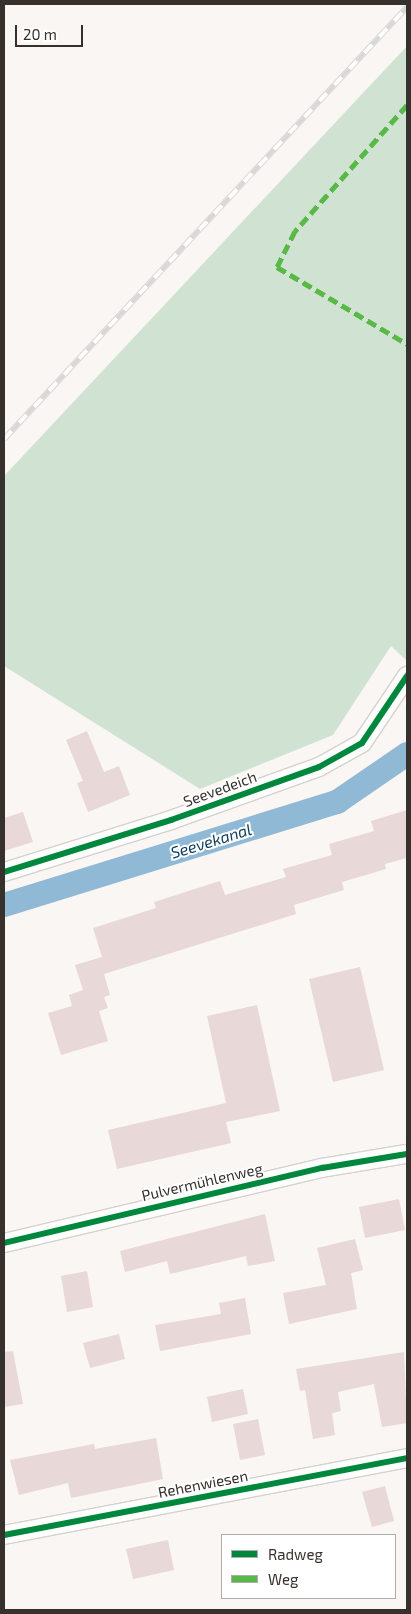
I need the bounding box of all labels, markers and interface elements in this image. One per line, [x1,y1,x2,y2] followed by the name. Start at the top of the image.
[18,15,85,47] scale bar
[23,25,57,43] text: 20 m
[181,767,259,811] street label: Seevedeich
[168,820,254,862] water label: Seevekanal
[140,1159,264,1205] street label: Pulvermühlenweg
[156,1466,250,1502] street label: Rehenwiesen
[221,1534,396,1599] legend
[268,1545,323,1563] text: Radweg
[268,1570,298,1588] text: Weg

